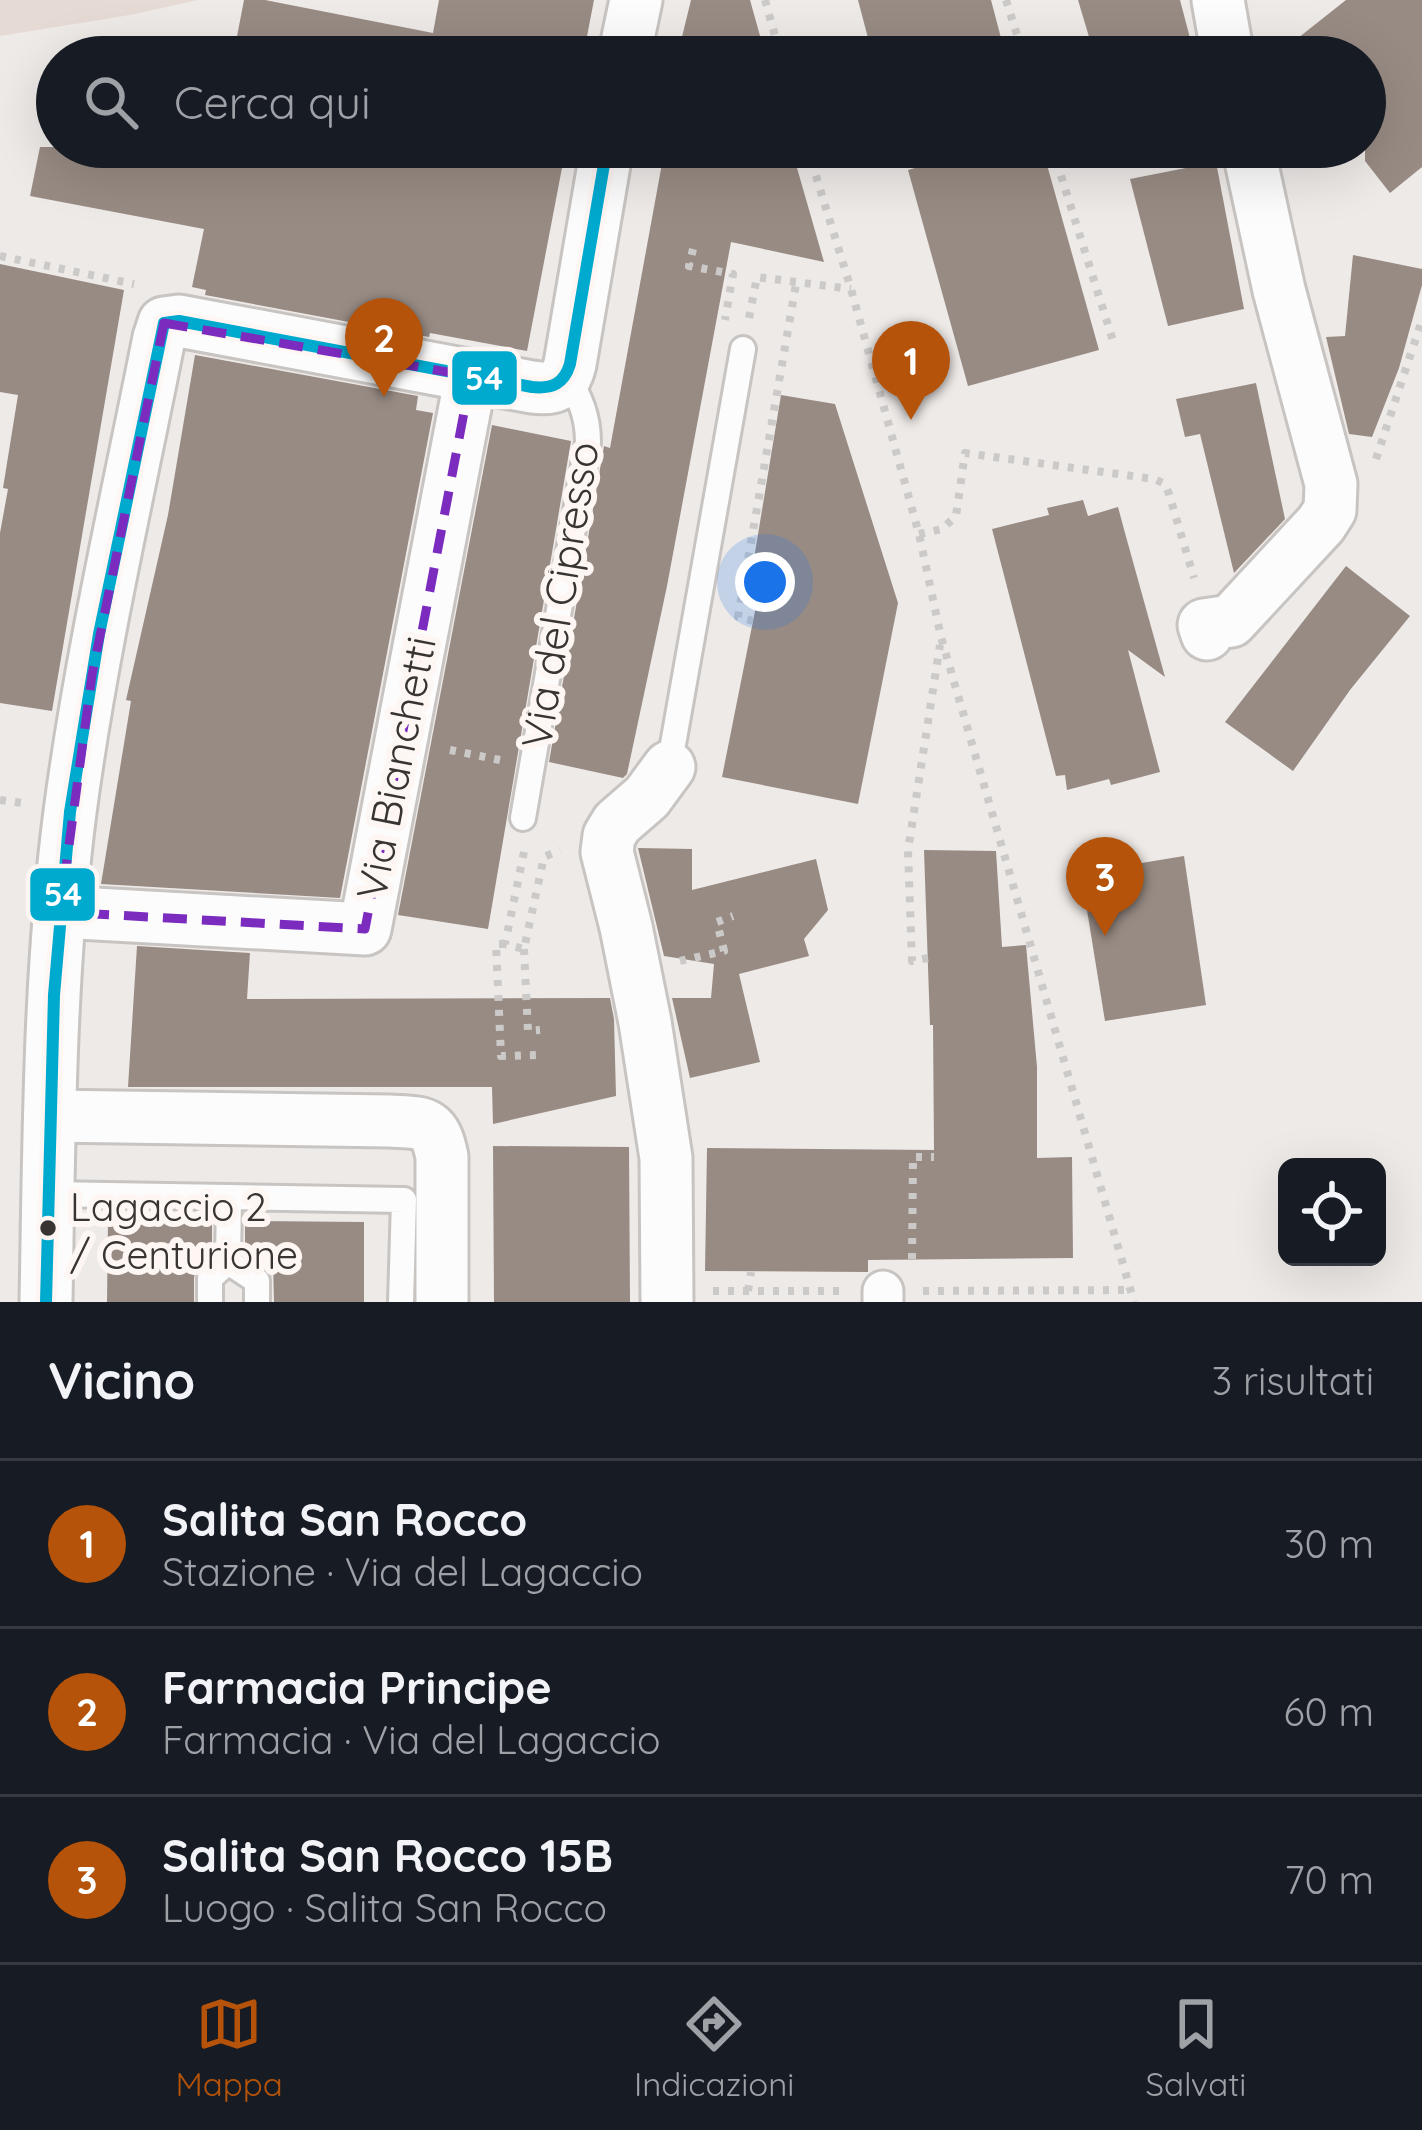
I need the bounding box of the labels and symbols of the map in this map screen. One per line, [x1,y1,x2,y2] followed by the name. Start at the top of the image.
[345,298,423,397] pin: 2
[872,321,950,420] pin: 1
[450,349,519,407] line badge: 54
[465,357,503,398] text: 54
[509,438,610,752] street label: Via del Cipresso
[735,552,795,612] your location
[344,632,447,904] street label: Via Bianchetti
[1066,837,1144,936] pin: 3
[28,866,97,923] line badge: 54
[44,873,82,914] text: 54
[70,1182,298,1279] place label: Lagaccio 2 / Centurione
[37,1217,59,1239] marker: Lagaccio 2 / Centurione

